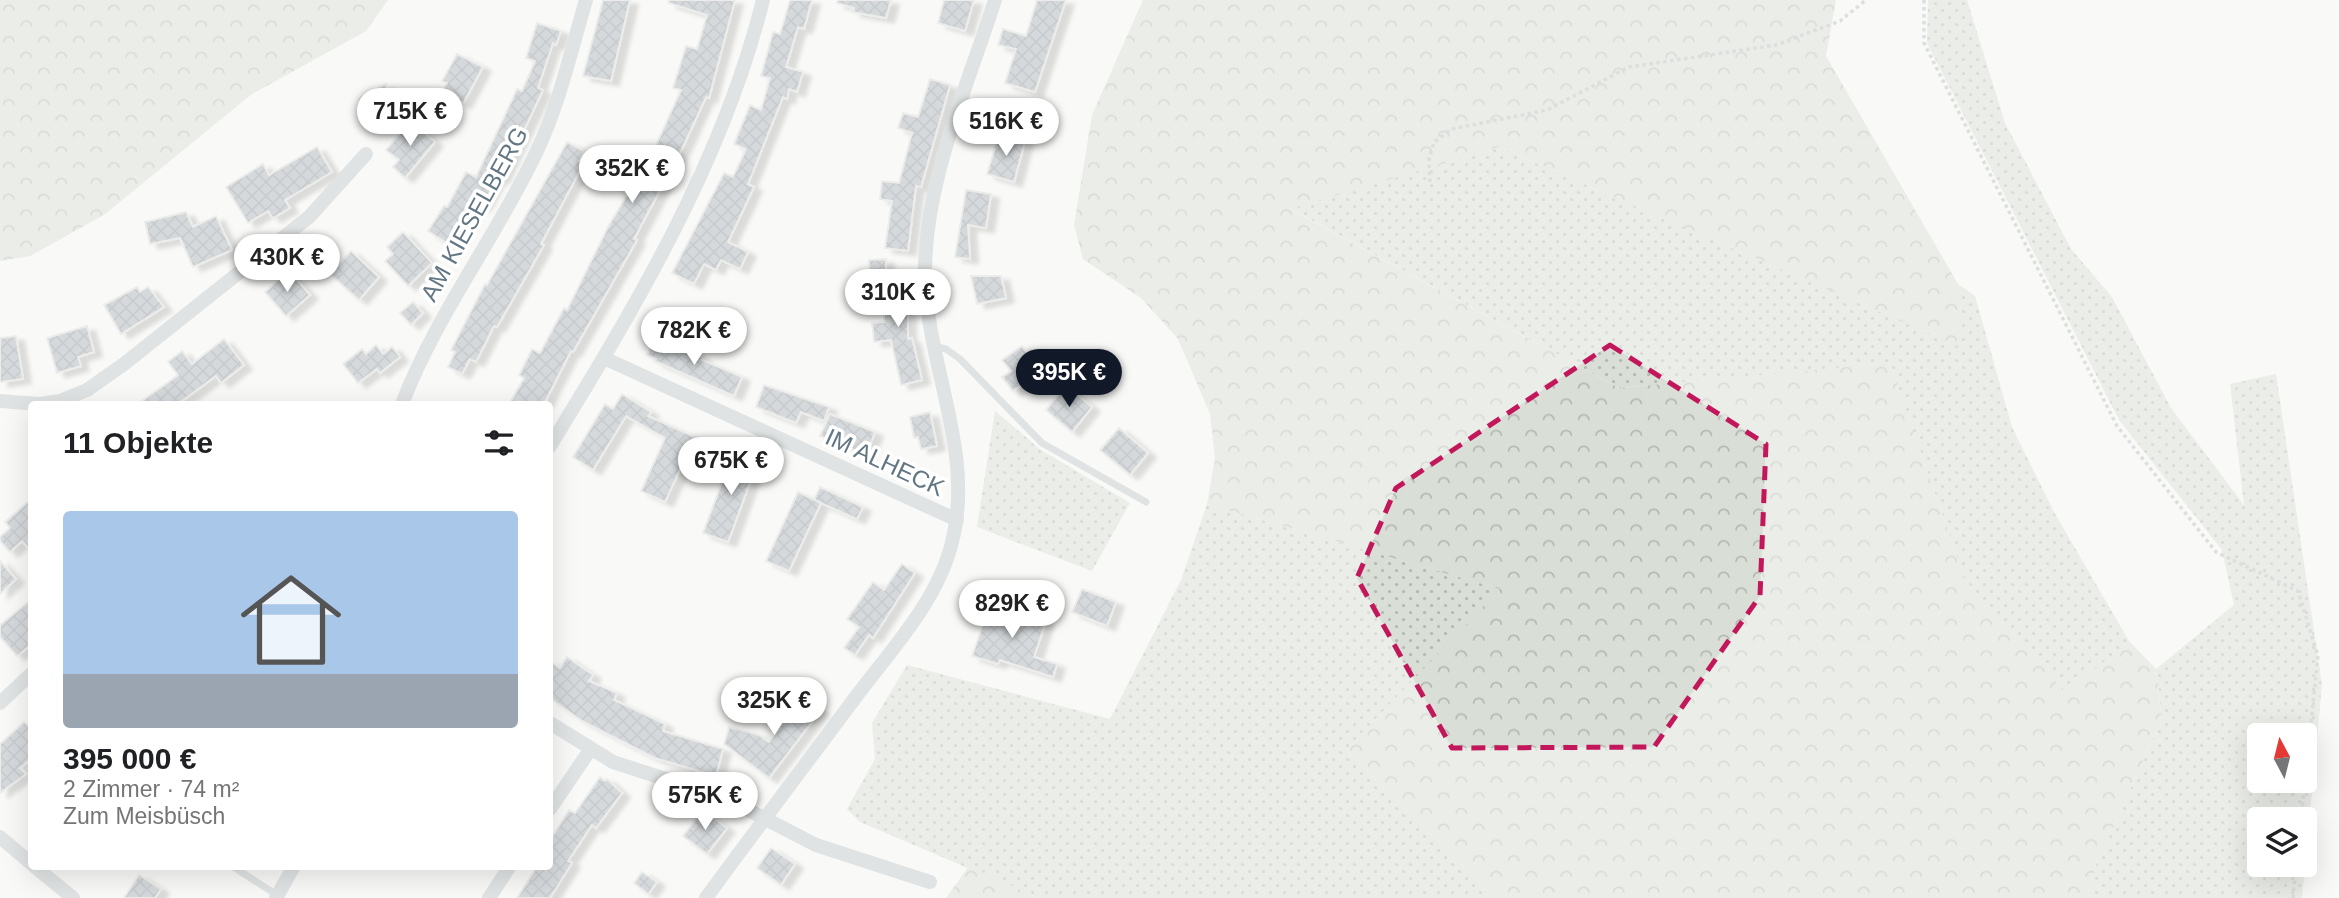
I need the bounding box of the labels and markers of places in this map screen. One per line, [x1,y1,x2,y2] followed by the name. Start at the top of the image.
[353,88,467,148] pin: 715K €
[949,99,1063,158] pin: 516K €
[575,146,689,205] pin: 352K €
[230,234,344,294] pin: 430K €
[841,270,955,329] pin: 310K €
[637,308,751,367] pin: 782K €
[1012,350,1126,409] pin: 395K €
[674,438,788,497] pin: 675K €
[955,580,1069,640] pin: 829K €
[717,678,831,737] pin: 325K €
[648,772,762,832] pin: 575K €

